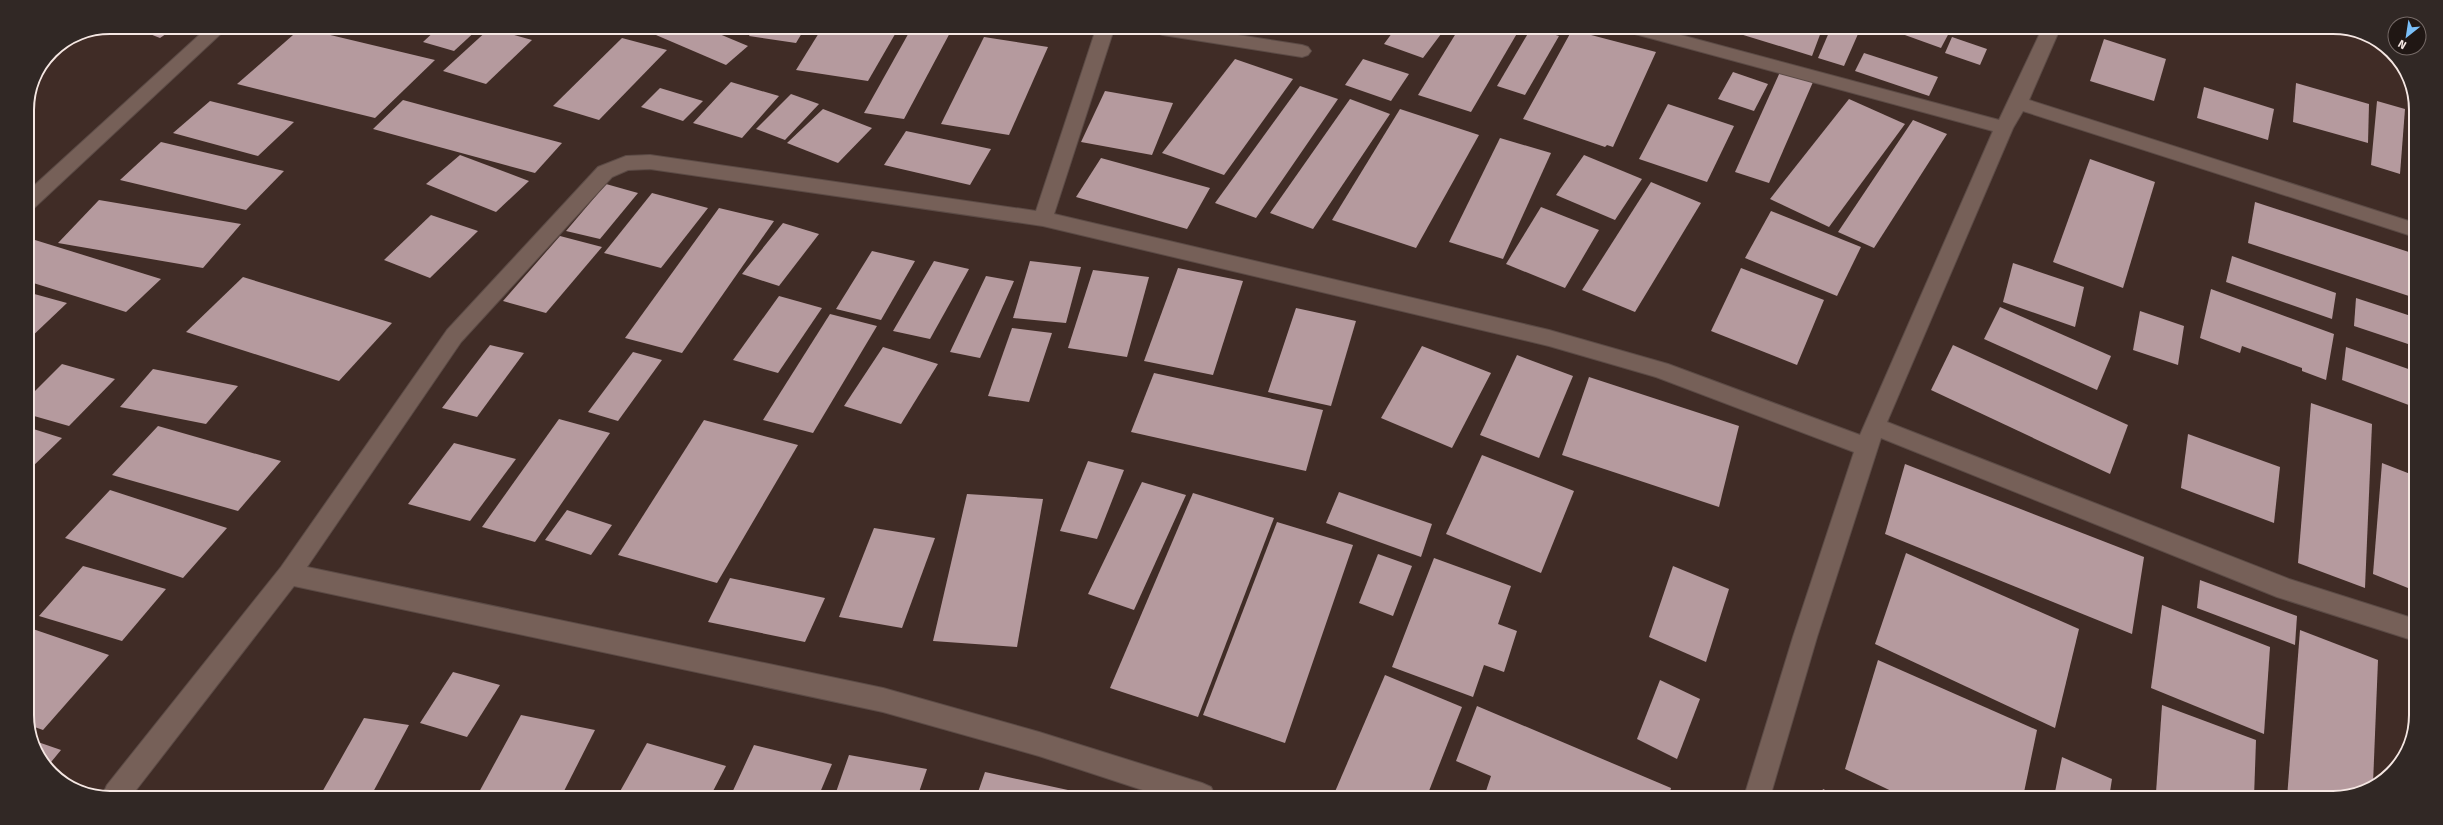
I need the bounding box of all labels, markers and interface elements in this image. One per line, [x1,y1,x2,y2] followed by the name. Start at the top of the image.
[2387,16,2427,56] north arrow
[2396,37,2409,52] text: N

